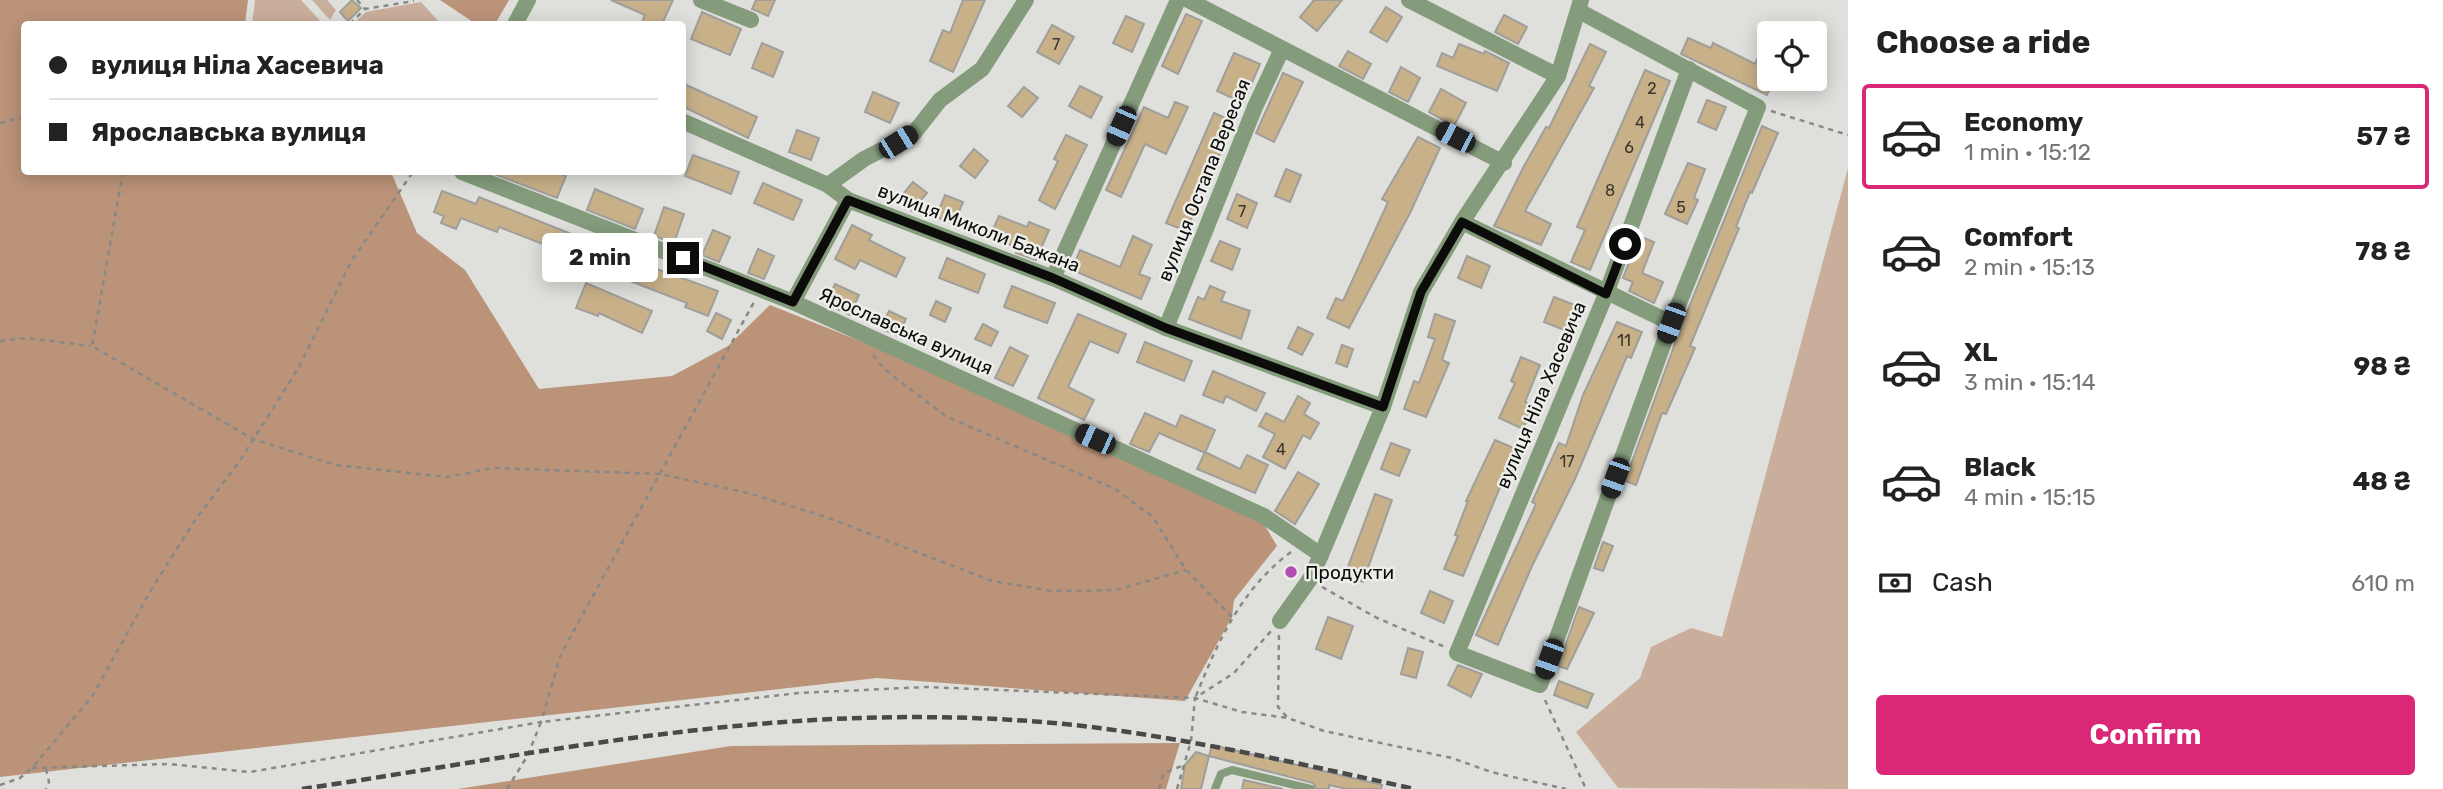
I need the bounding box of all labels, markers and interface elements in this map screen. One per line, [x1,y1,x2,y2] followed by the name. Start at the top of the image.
[1757,21,1827,91] map controls
[1757,21,1827,91] button: locate
[1876,23,2090,61] text: Choose a ride
[1052,35,1060,54] house number: 7
[91,50,384,81] text: вулиця Ніла Хасевича
[1153,75,1255,285] street label: вулиця Остапа Вересая
[1647,79,1657,98] house number: 2
[1103,103,1140,149] car
[1880,105,1943,168] icon: car
[1964,107,2083,138] text: Economy
[1635,113,1645,132] house number: 4
[91,117,367,148] text: Ярославська вулиця
[1432,118,1479,156] car
[2356,121,2411,152] text: 57 ₴
[875,122,922,162] car
[1624,138,1634,157] house number: 6
[1964,138,2091,166] text: 1 min · 15:12
[875,179,1083,277] street label: вулиця Миколи Бажана
[1605,181,1615,200] house number: 8
[1676,198,1686,217] house number: 5
[1238,202,1246,221] house number: 7
[1880,220,1943,283] icon: car
[1964,222,2073,253] text: Comfort
[1609,228,1641,260] route start
[543,233,658,282] callout: 2 min
[2355,236,2411,267] text: 78 ₴
[667,242,699,274] route end
[569,243,631,271] text: 2 min
[1964,253,2095,281] text: 2 min · 15:13
[815,282,997,380] street label: Ярославська вулиця
[1491,298,1591,492] street label: вулиця Ніла Хасевича
[1654,300,1689,346] car
[1617,331,1631,350] house number: 11
[1880,335,1943,398] icon: car
[1964,337,1997,368] text: XL
[2354,351,2411,382] text: 98 ₴
[1964,368,2096,396] text: 3 min · 15:14
[1072,421,1119,457] car
[1276,440,1286,459] house number: 4
[1880,450,1943,513] icon: car
[1559,452,1575,471] house number: 17
[1964,452,2036,483] text: Black
[1598,455,1633,501] car
[2352,466,2411,497] text: 48 ₴
[1964,483,2096,511] text: 4 min · 15:15
[1305,561,1394,584] place label: Продукти
[1283,564,1299,580] marker: Продукти
[1876,564,1914,602] icon: cash
[1932,567,1993,598] text: Cash
[2351,569,2415,597] text: 610 m
[1532,636,1567,682] car
[1876,695,2415,775] button: Confirm

